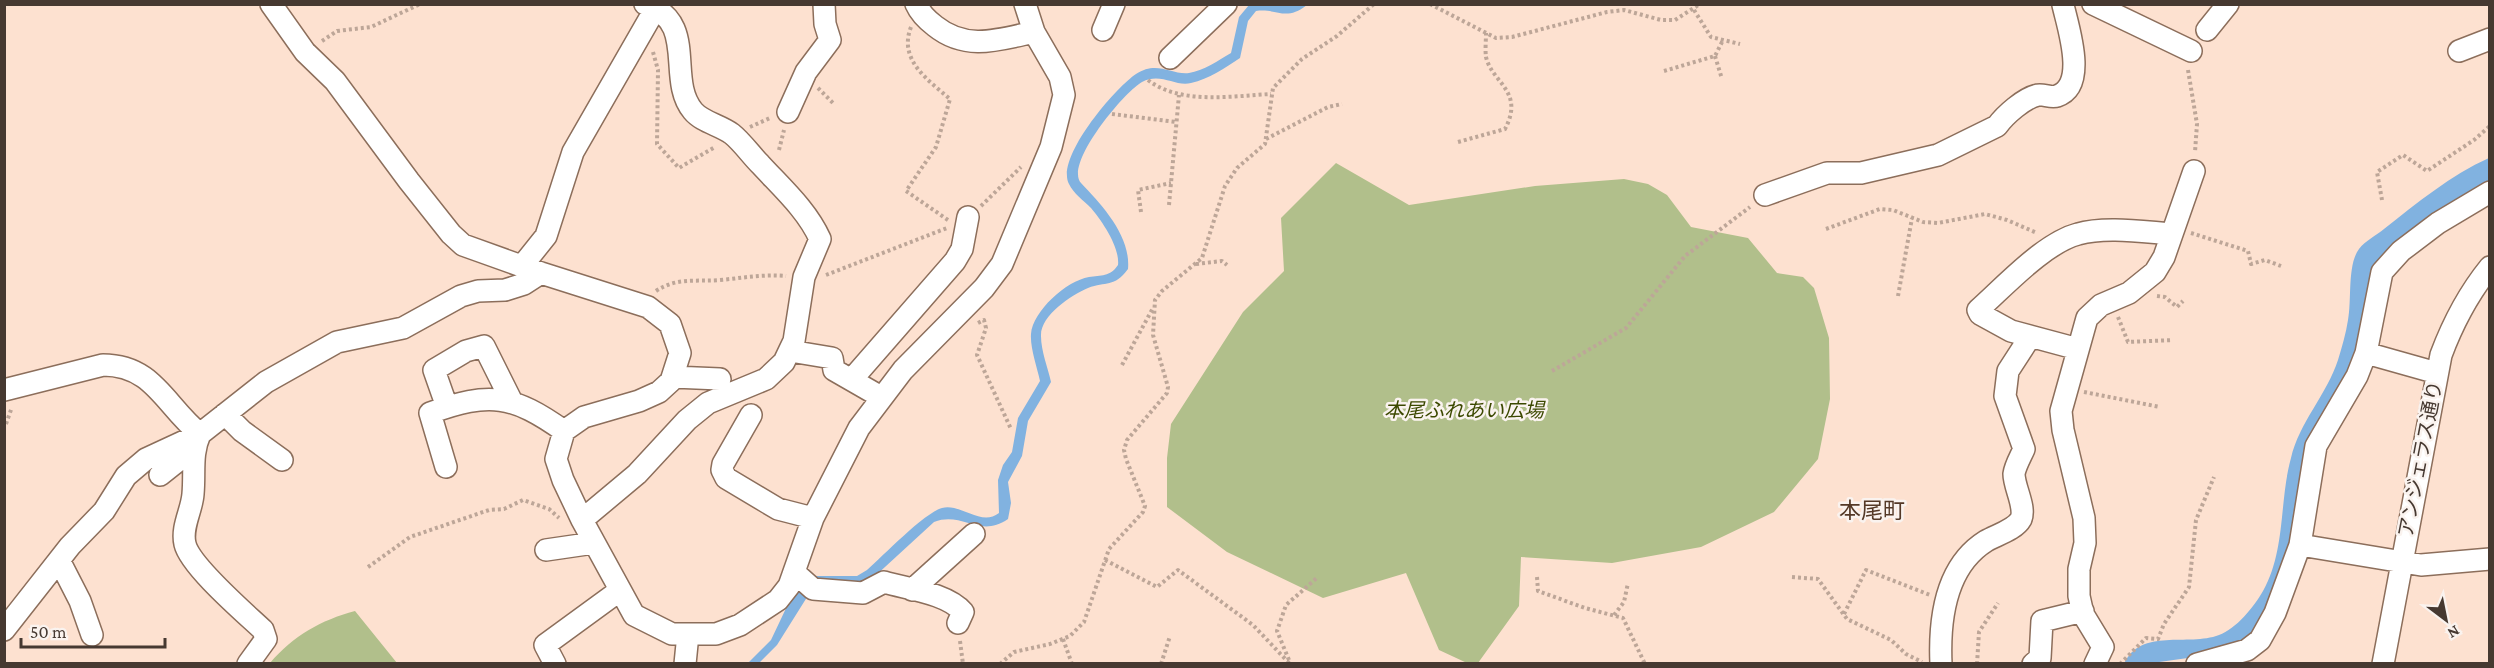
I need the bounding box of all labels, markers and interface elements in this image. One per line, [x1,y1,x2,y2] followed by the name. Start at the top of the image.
[2394,379,2446,539] street label: アンジェラス通り
[1384,399,1546,421] park label: 本尾ふれあい広場
[1839,498,1905,523] district label: 本尾町
[2416,590,2476,650] north arrow
[21,611,165,649] scale bar
[30,622,67,642] text: 50 m
[2444,622,2463,642] text: N

